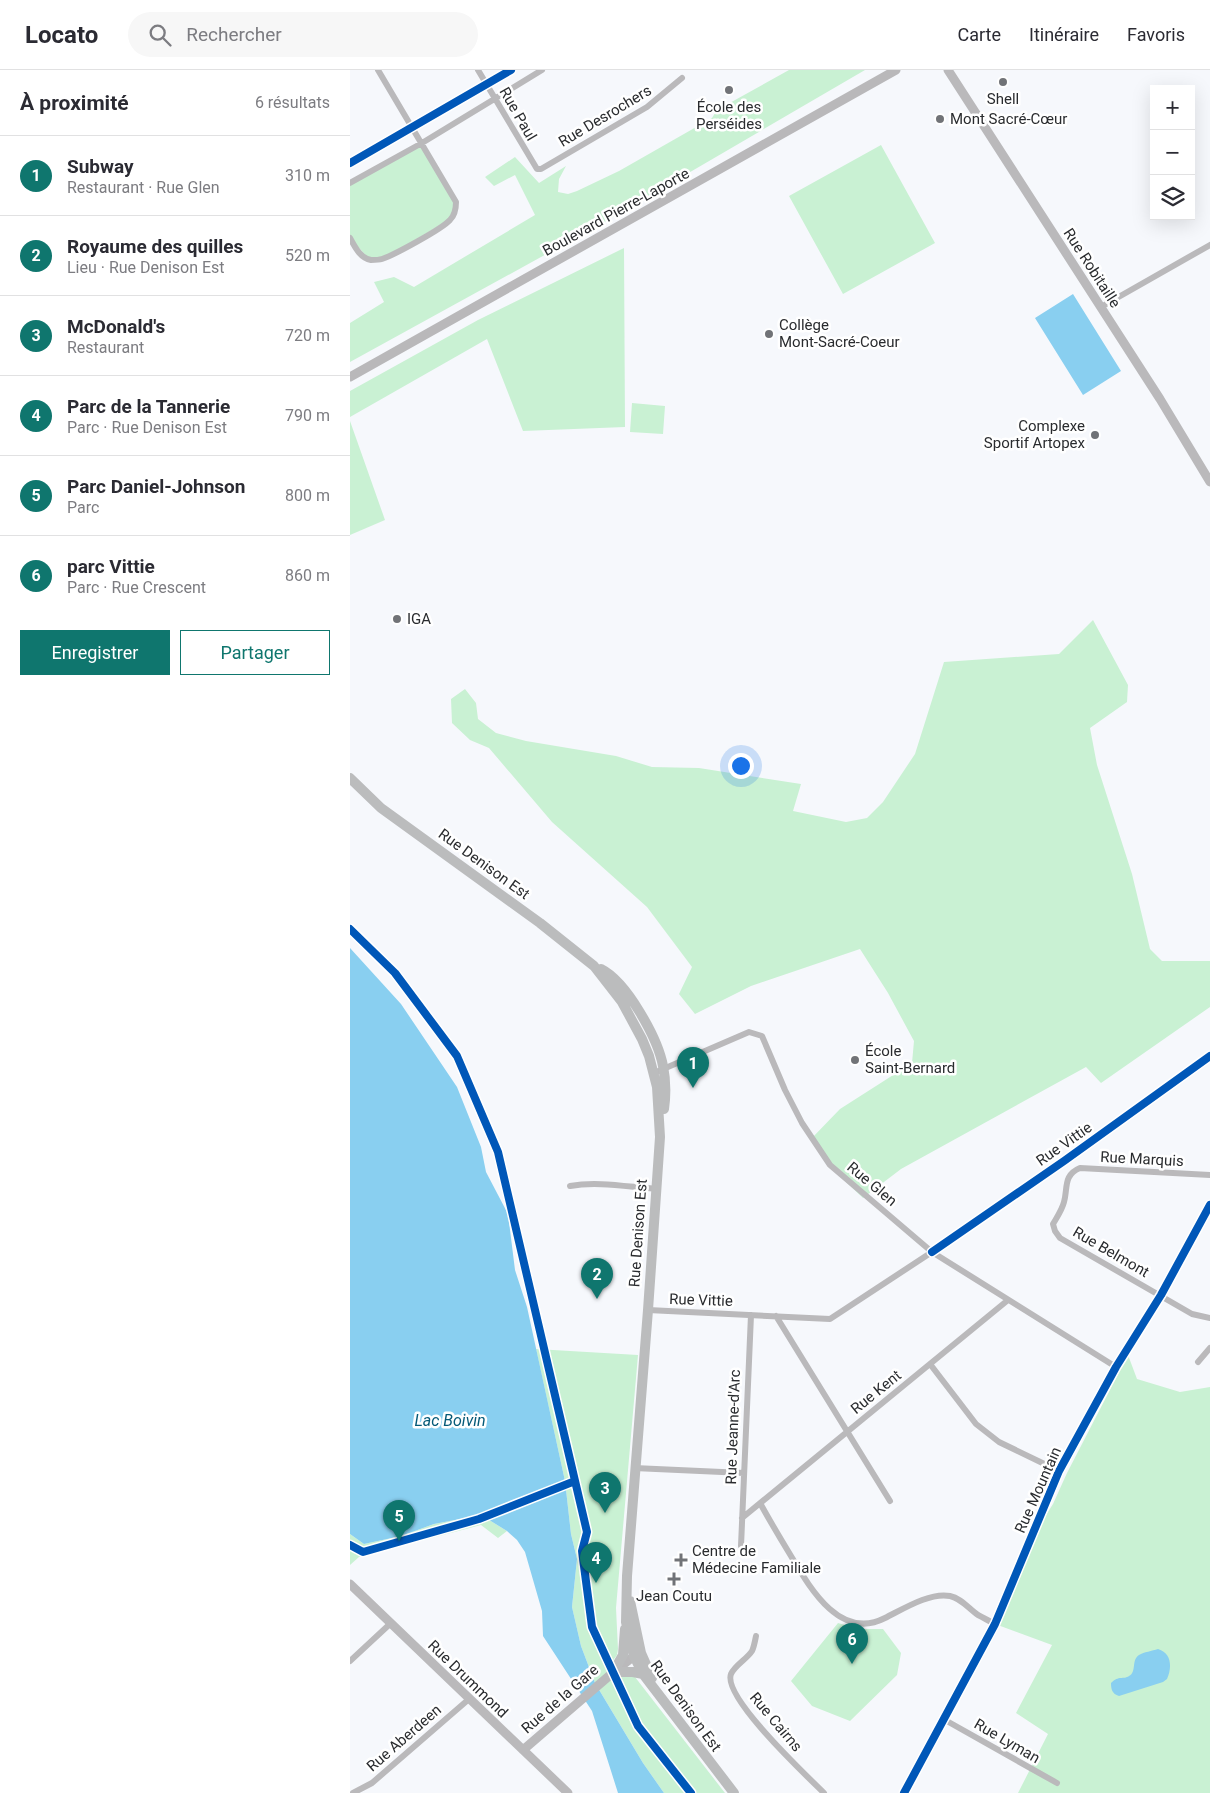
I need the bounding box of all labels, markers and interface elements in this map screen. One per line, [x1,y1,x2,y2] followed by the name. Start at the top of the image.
[128,12,478,57] search box
[25,21,98,49] text: Locato
[146,21,174,49] icon: search
[186,23,282,46] text: Rechercher
[958,24,1001,45] text: Carte
[1029,24,1099,45] text: Itinéraire
[1127,24,1185,45] text: Favoris
[997,76,1009,88] marker: Shell
[555,81,655,151] street label: Rue Desrochers
[496,84,540,144] street label: Rue Paul
[723,84,735,96] marker: École des Perséides
[1150,85,1195,220] map controls
[1150,85,1195,130] button: +
[987,90,1019,108] place label: Shell
[20,91,129,115] text: À proximité
[255,93,330,112] text: 6 résultats
[696,98,762,133] place label: École des Perséides
[950,110,1067,128] place label: Mont Sacré-Cœur
[934,113,946,125] marker: Mont Sacré-Cœur
[1150,130,1195,175] button: −
[67,155,134,178] text: Subway
[540,164,692,260] street label: Boulevard Pierre-Laporte
[31,166,41,185] text: 1
[285,166,330,185] text: 310 m
[1150,175,1195,220] button: layers
[67,178,220,197] text: Restaurant · Rue Glen
[1060,225,1124,311] street label: Rue Robitaille
[67,235,243,258] text: Royaume des quilles
[31,246,41,265] text: 2
[285,246,330,265] text: 520 m
[67,258,225,277] text: Lieu · Rue Denison Est
[67,315,165,338] text: McDonald's
[779,316,900,351] place label: Collège Mont-Sacré-Coeur
[31,326,41,345] text: 3
[285,326,330,345] text: 720 m
[763,328,775,340] marker: Collège Mont-Sacré-Coeur
[67,338,144,357] text: Restaurant
[67,395,230,418] text: Parc de la Tannerie
[31,406,41,425] text: 4
[285,406,330,425] text: 790 m
[984,417,1086,452] place label: Complexe Sportif Artopex
[67,418,227,437] text: Parc · Rue Denison Est
[1089,429,1101,441] marker: Complexe Sportif Artopex
[67,475,245,498] text: Parc Daniel-Johnson
[31,486,41,505] text: 5
[285,486,330,505] text: 800 m
[67,498,99,517] text: Parc
[67,555,155,578] text: parc Vittie
[31,566,41,585] text: 6
[285,566,330,585] text: 860 m
[67,578,206,597] text: Parc · Rue Crescent
[407,610,431,628] place label: IGA
[391,613,403,625] marker: IGA
[20,630,170,675] button: Enregistrer
[180,630,330,675] button: Partager
[728,753,754,779] your location
[435,825,533,903] street label: Rue Denison Est
[865,1042,955,1077] place label: École Saint-Bernard
[677,1047,709,1088] pin: 1
[849,1054,861,1066] marker: École Saint-Bernard
[1033,1118,1095,1170] street label: Rue Vittie
[1100,1148,1184,1170] street label: Rue Marquis
[844,1158,900,1210] street label: Rue Glen
[625,1178,651,1288] street label: Rue Denison Est
[1070,1223,1152,1281] street label: Rue Belmont
[581,1258,613,1299] pin: 2
[669,1290,733,1310] street label: Rue Vittie
[847,1366,905,1418] street label: Rue Kent
[722,1369,744,1485] street label: Rue Jeanne-d'Arc
[414,1411,486,1430] water label: Lac Boivin
[1011,1444,1065,1536] street label: Rue Mountain
[589,1472,621,1513] pin: 3
[383,1500,415,1541] pin: 5
[580,1542,612,1583] pin: 4
[692,1542,821,1577] place label: Centre de Médecine Familiale
[674,1553,688,1567] marker: Centre de Médecine Familiale
[668,1573,680,1585] marker: Jean Coutu
[636,1587,712,1605] place label: Jean Coutu
[836,1623,868,1664] pin: 6
[424,1636,512,1722] street label: Rue Drummond
[647,1657,725,1755] street label: Rue Denison Est
[518,1661,602,1737] street label: Rue de la Gare
[746,1689,806,1755] street label: Rue Cairns
[363,1701,445,1775] street label: Rue Aberdeen
[971,1715,1043,1767] street label: Rue Lyman

